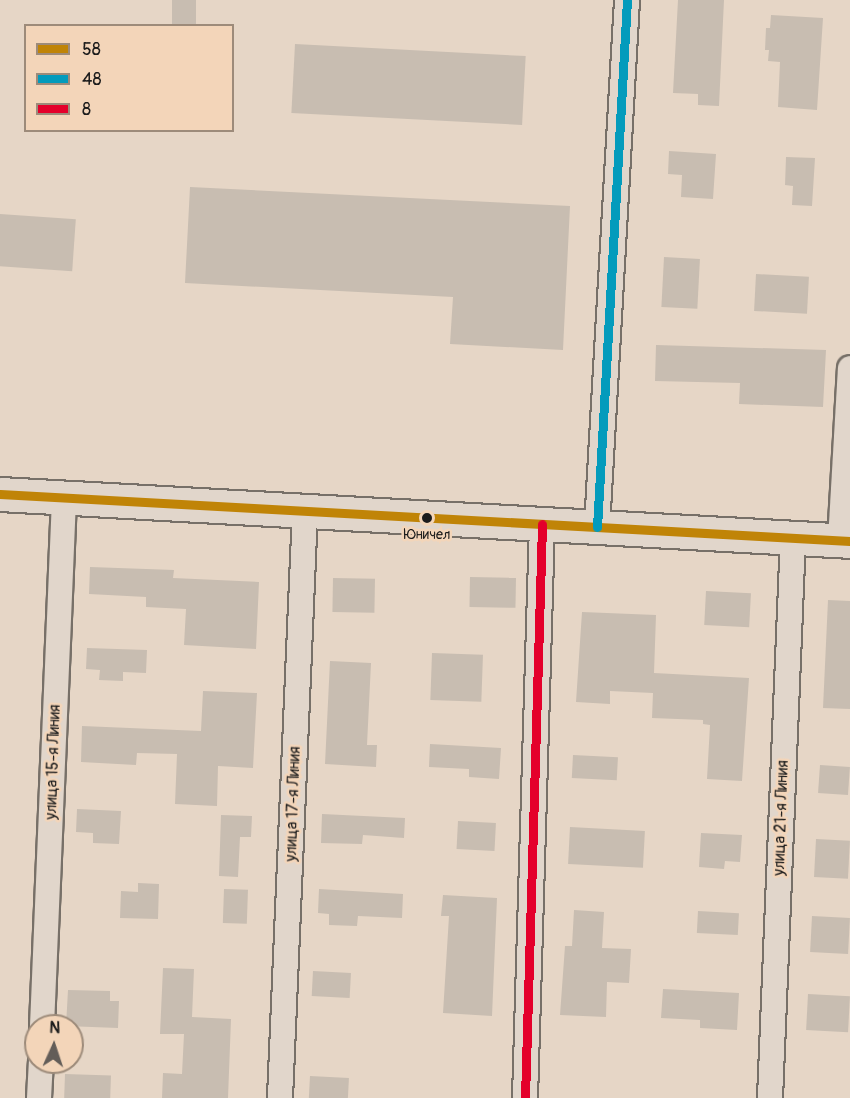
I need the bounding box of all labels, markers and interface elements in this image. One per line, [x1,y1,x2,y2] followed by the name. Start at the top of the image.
[24,24,234,132] legend
[82,38,101,61] text: 58
[82,68,102,91] text: 48
[82,98,91,121] text: 8
[421,512,433,524] marker: Юничел
[404,527,450,543] place label: Юничел
[41,704,65,820] street label: улица 15-я Линия
[281,746,305,862] street label: улица 17-я Линия
[769,760,793,876] street label: улица 21-я Линия
[24,1014,84,1074] north arrow
[49,1018,61,1038] text: N

